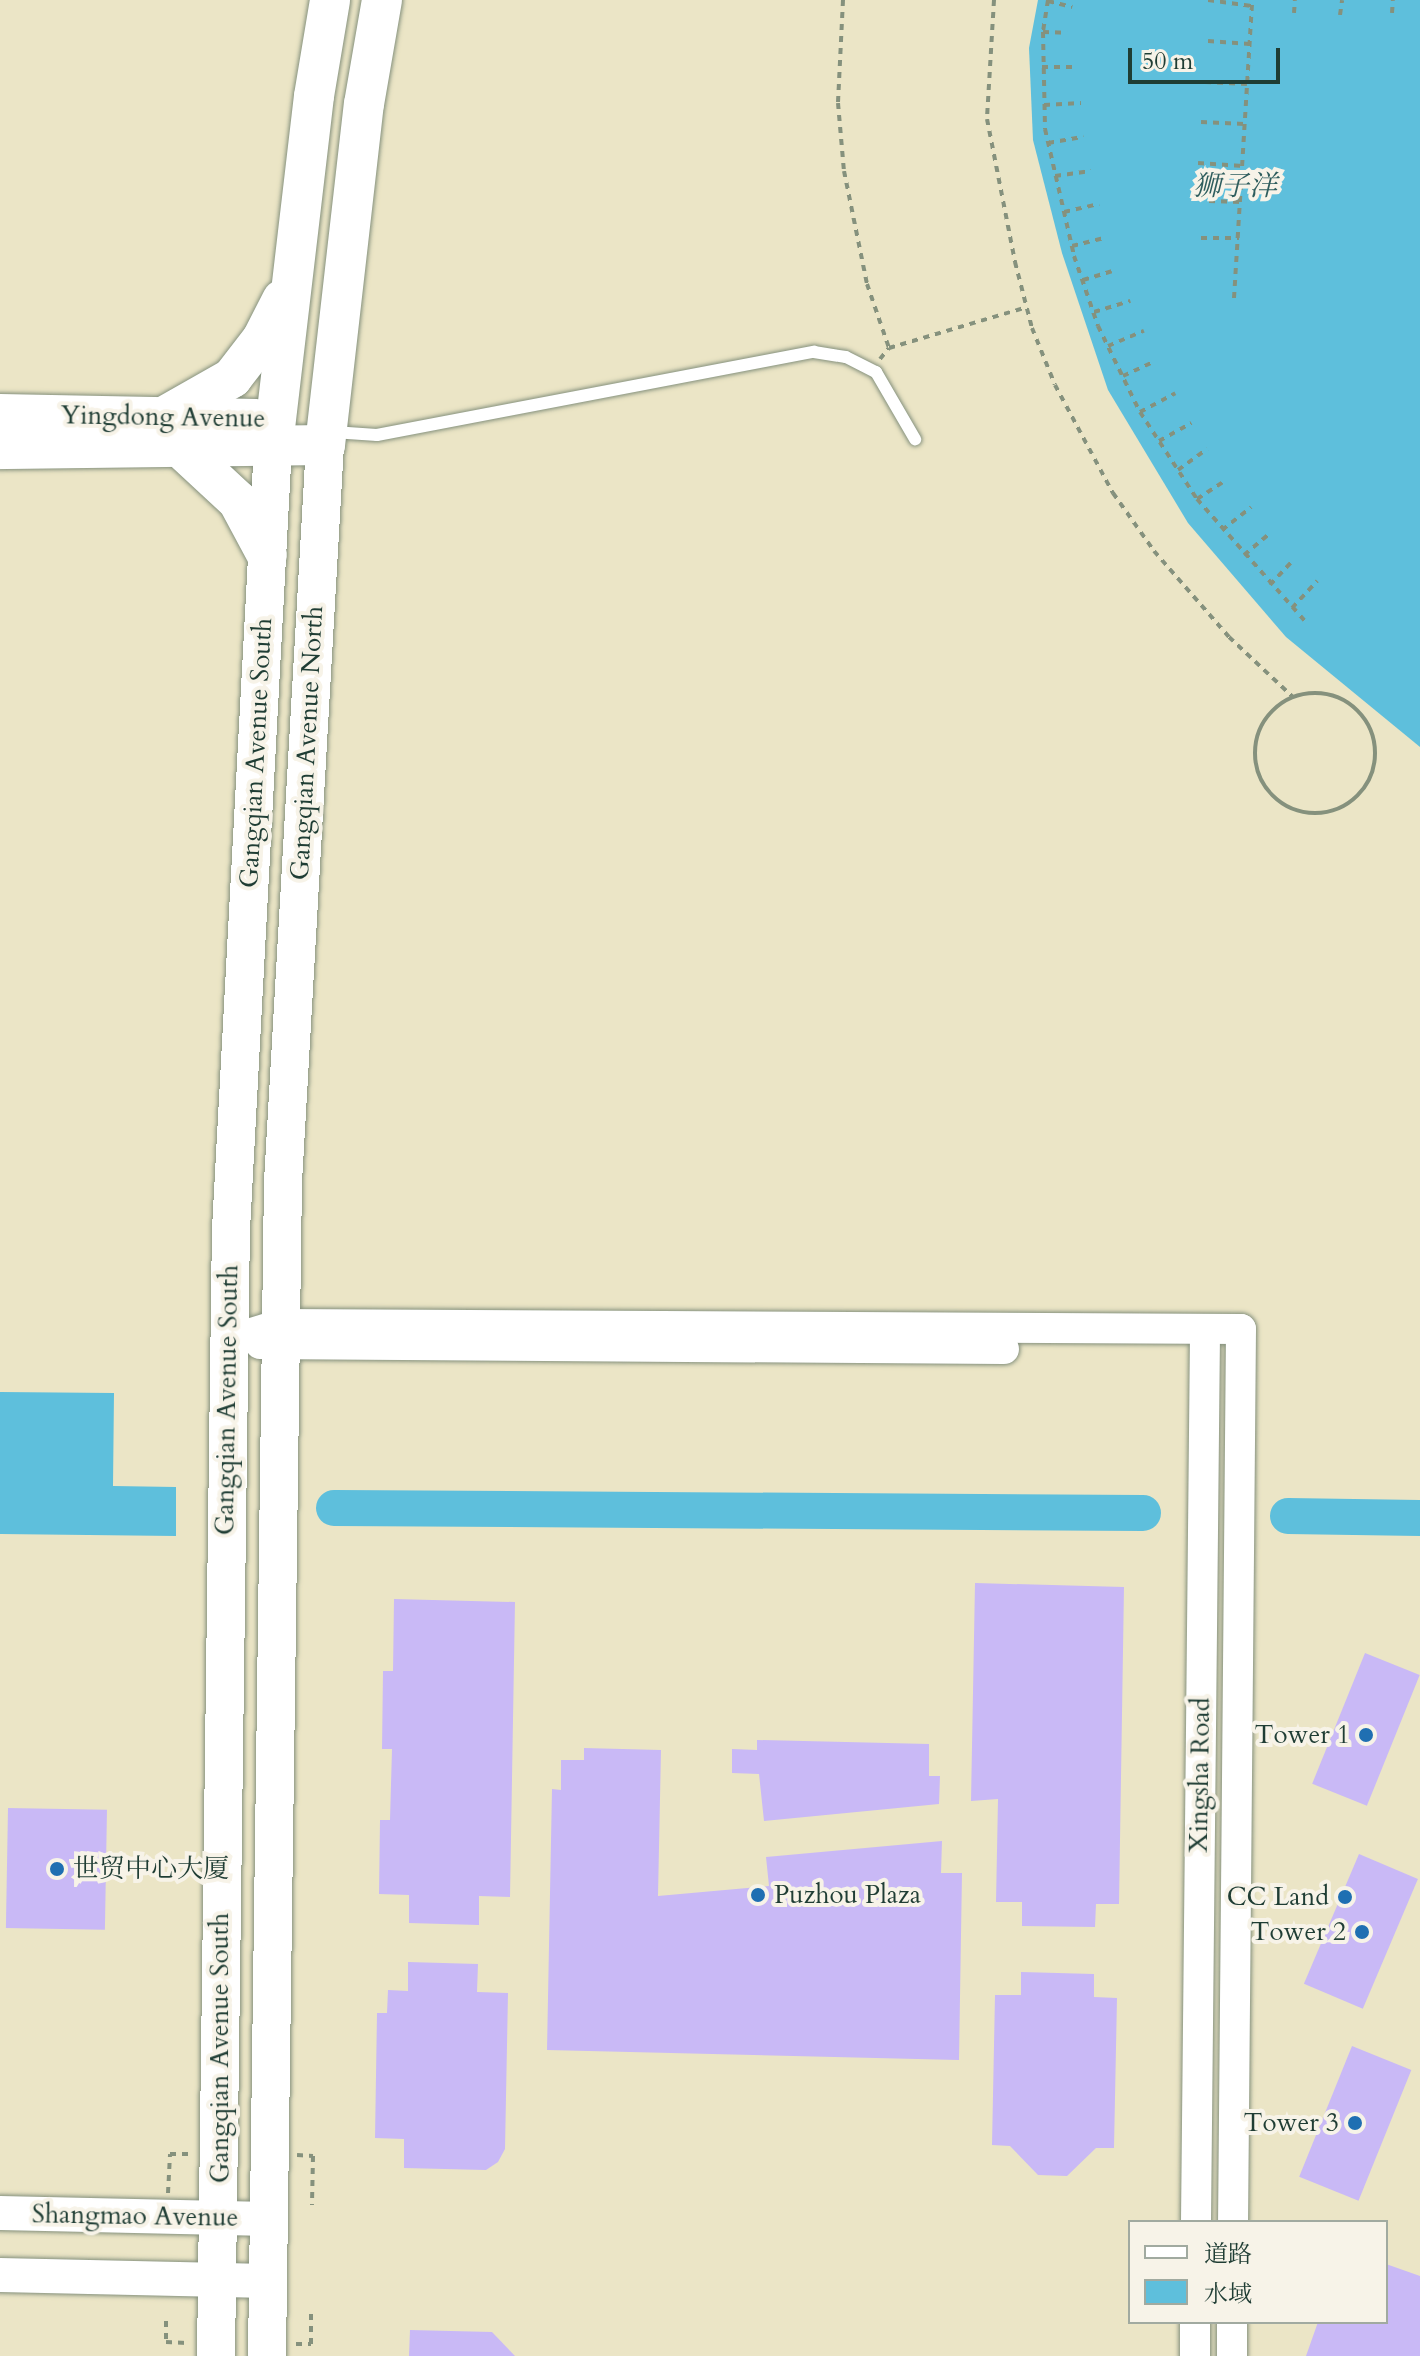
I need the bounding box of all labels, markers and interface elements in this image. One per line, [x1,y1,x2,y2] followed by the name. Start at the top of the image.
[1132,32,1284,82] scale bar
[1142,45,1193,78] text: 50 m
[1193,169,1277,203] water label: 狮子洋
[60,400,266,434] street label: Yingdong Avenue
[284,605,330,881] street label: Gangqian Avenue North
[233,617,279,889] street label: Gangqian Avenue South
[209,1264,245,1536] street label: Gangqian Avenue South
[1183,1697,1217,1853] street label: Xingsha Road
[1254,1719,1350,1751] place label: Tower 1
[1357,1726,1375,1744] marker: Tower 1
[73,1853,229,1885] place label: 世贸中心大厦
[48,1860,66,1878] marker: 世贸中心大厦
[774,1879,921,1911] place label: Puzhou Plaza
[1227,1881,1329,1913] place label: CC Land
[749,1886,767,1904] marker: Puzhou Plaza
[1336,1888,1354,1906] marker: CC Land
[204,1913,236,2183] street label: Gangqian Avenue South
[1250,1916,1346,1948] place label: Tower 2
[1353,1923,1371,1941] marker: Tower 2
[1243,2107,1339,2139] place label: Tower 3
[1346,2114,1364,2132] marker: Tower 3
[32,2199,238,2233] street label: Shangmao Avenue
[1128,2220,1388,2324] legend
[1204,2238,1252,2271] text: 道路
[1204,2278,1252,2311] text: 水域

